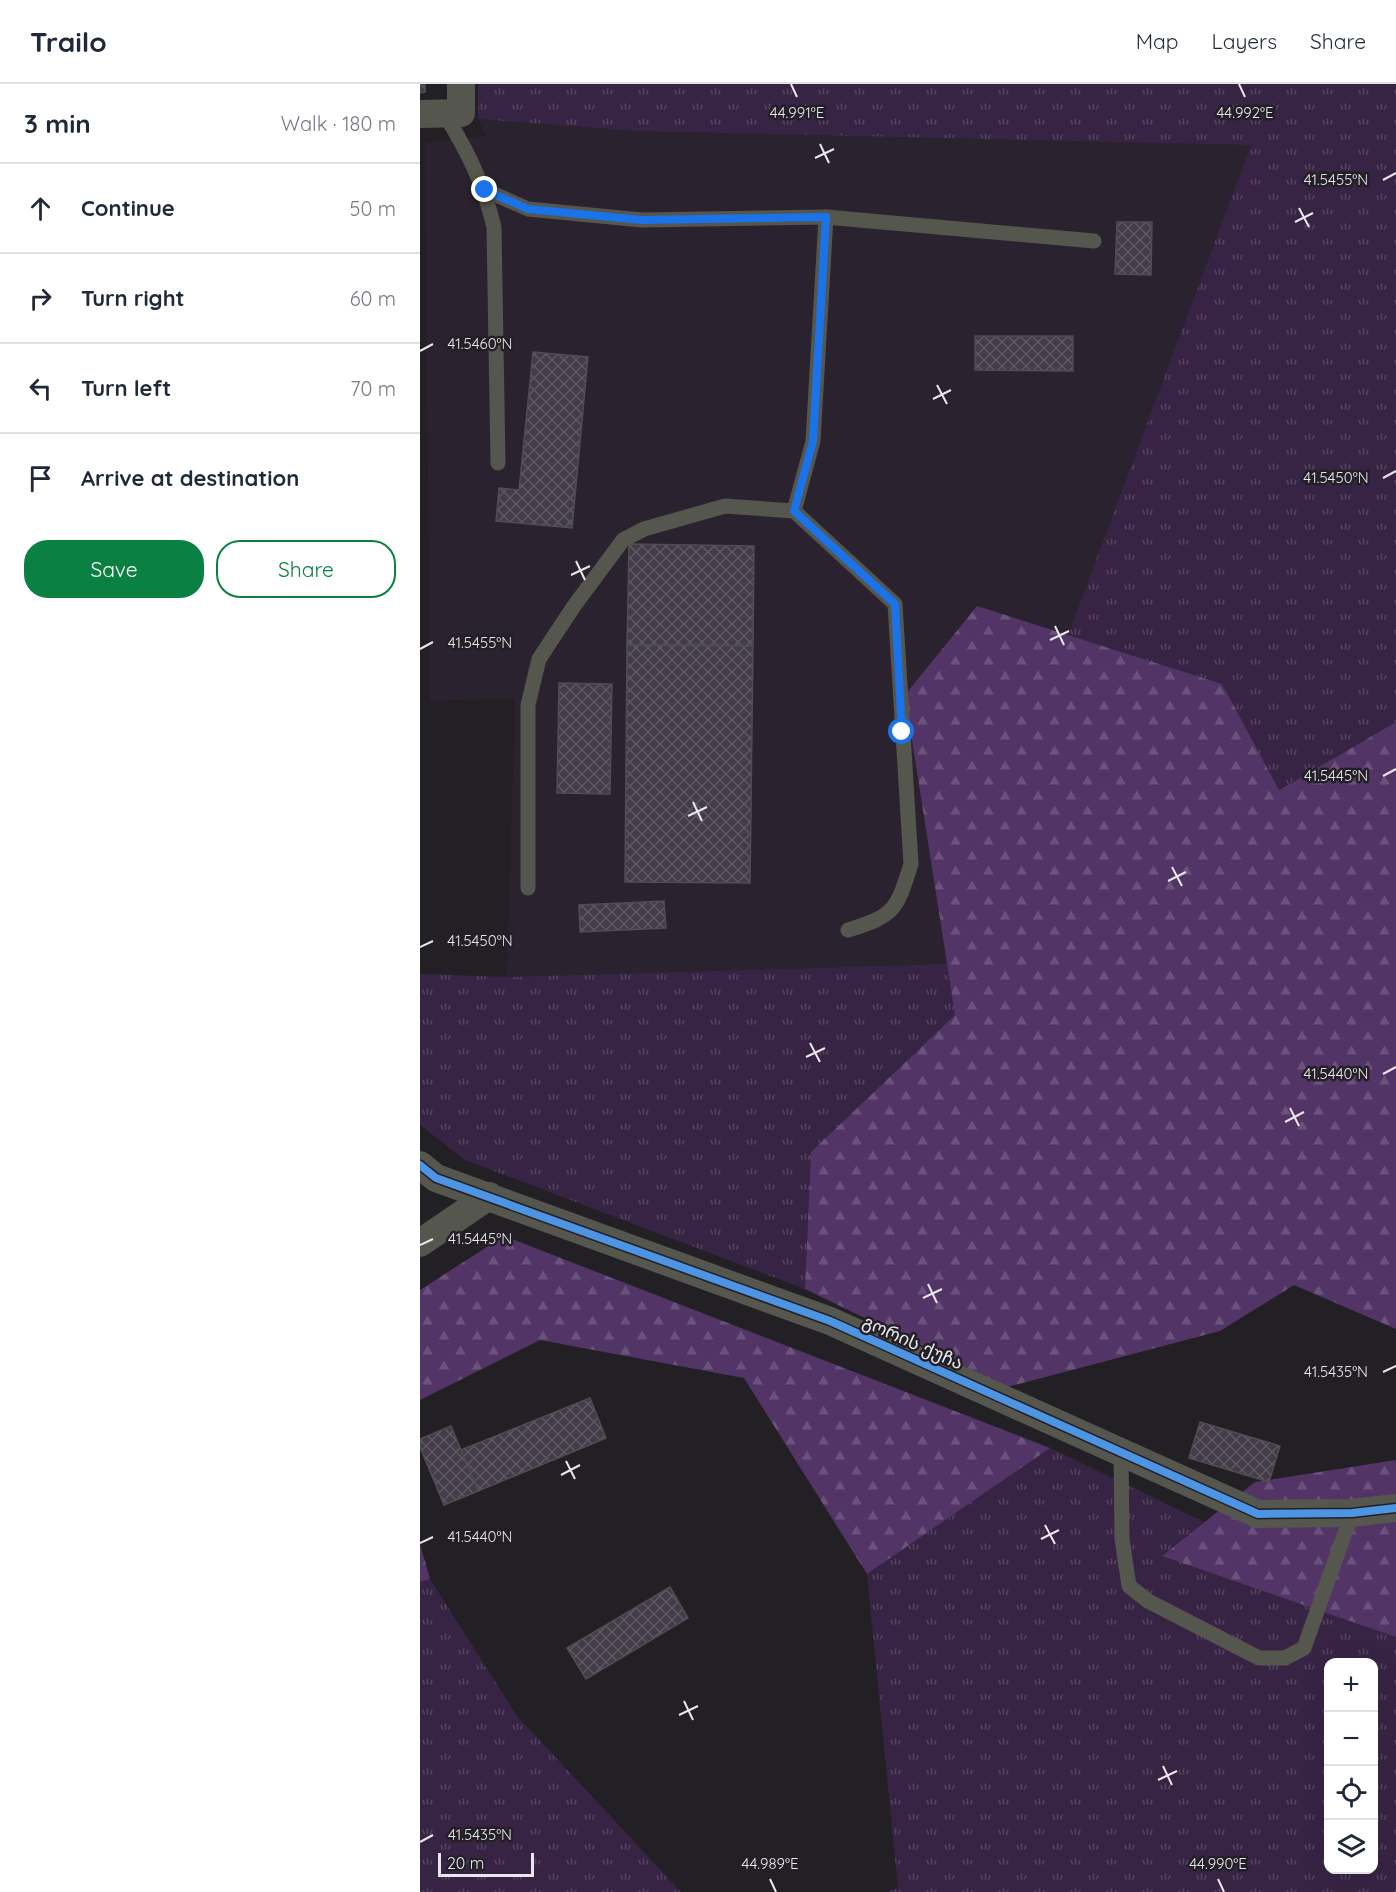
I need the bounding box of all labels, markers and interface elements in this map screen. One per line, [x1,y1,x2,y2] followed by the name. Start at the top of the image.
[30,24,107,59] text: Trailo
[1136,28,1179,54] text: Map
[1212,28,1277,54] text: Layers
[1310,28,1366,54] text: Share
[770,103,824,122] text: 44.991°E
[1216,103,1274,122] text: 44.992°E
[24,107,91,140] text: 3 min
[281,111,396,136] text: Walk · 180 m
[1304,170,1368,189] text: 41.5455°N
[471,176,497,202] route end
[24,192,57,225] icon: ahead
[81,194,175,222] text: Continue
[350,196,396,221] text: 50 m
[24,282,57,315] icon: right
[81,284,185,312] text: Turn right
[350,286,396,311] text: 60 m
[447,334,513,353] text: 41.5460°N
[24,372,57,405] icon: left
[81,374,171,402] text: Turn left
[350,376,396,401] text: 70 m
[24,462,57,495] icon: arrive
[81,464,299,492] text: Arrive at destination
[1303,468,1369,487] text: 41.5450°N
[24,540,204,598] button: Save
[216,540,396,598] button: Share
[448,633,512,652] text: 41.5455°N
[888,718,914,744] route start
[1304,766,1368,785] text: 41.5445°N
[447,931,513,950] text: 41.5450°N
[1304,1064,1368,1083] text: 41.5440°N
[448,1229,512,1248] text: 41.5445°N
[859,1310,967,1374] street label: გორის ქუჩა
[1304,1362,1368,1381] text: 41.5435°N
[448,1527,512,1546] text: 41.5440°N
[1324,1658,1378,1874] map controls
[1324,1658,1378,1712] button: +
[1324,1712,1378,1766] button: −
[1324,1766,1378,1820] button: locate
[1324,1820,1378,1874] button: layers
[448,1825,512,1844] text: 41.5435°N
[438,1850,534,1878] scale bar
[447,1853,484,1873] text: 20 m
[742,1854,798,1873] text: 44.989°E
[1189,1854,1247,1873] text: 44.990°E

